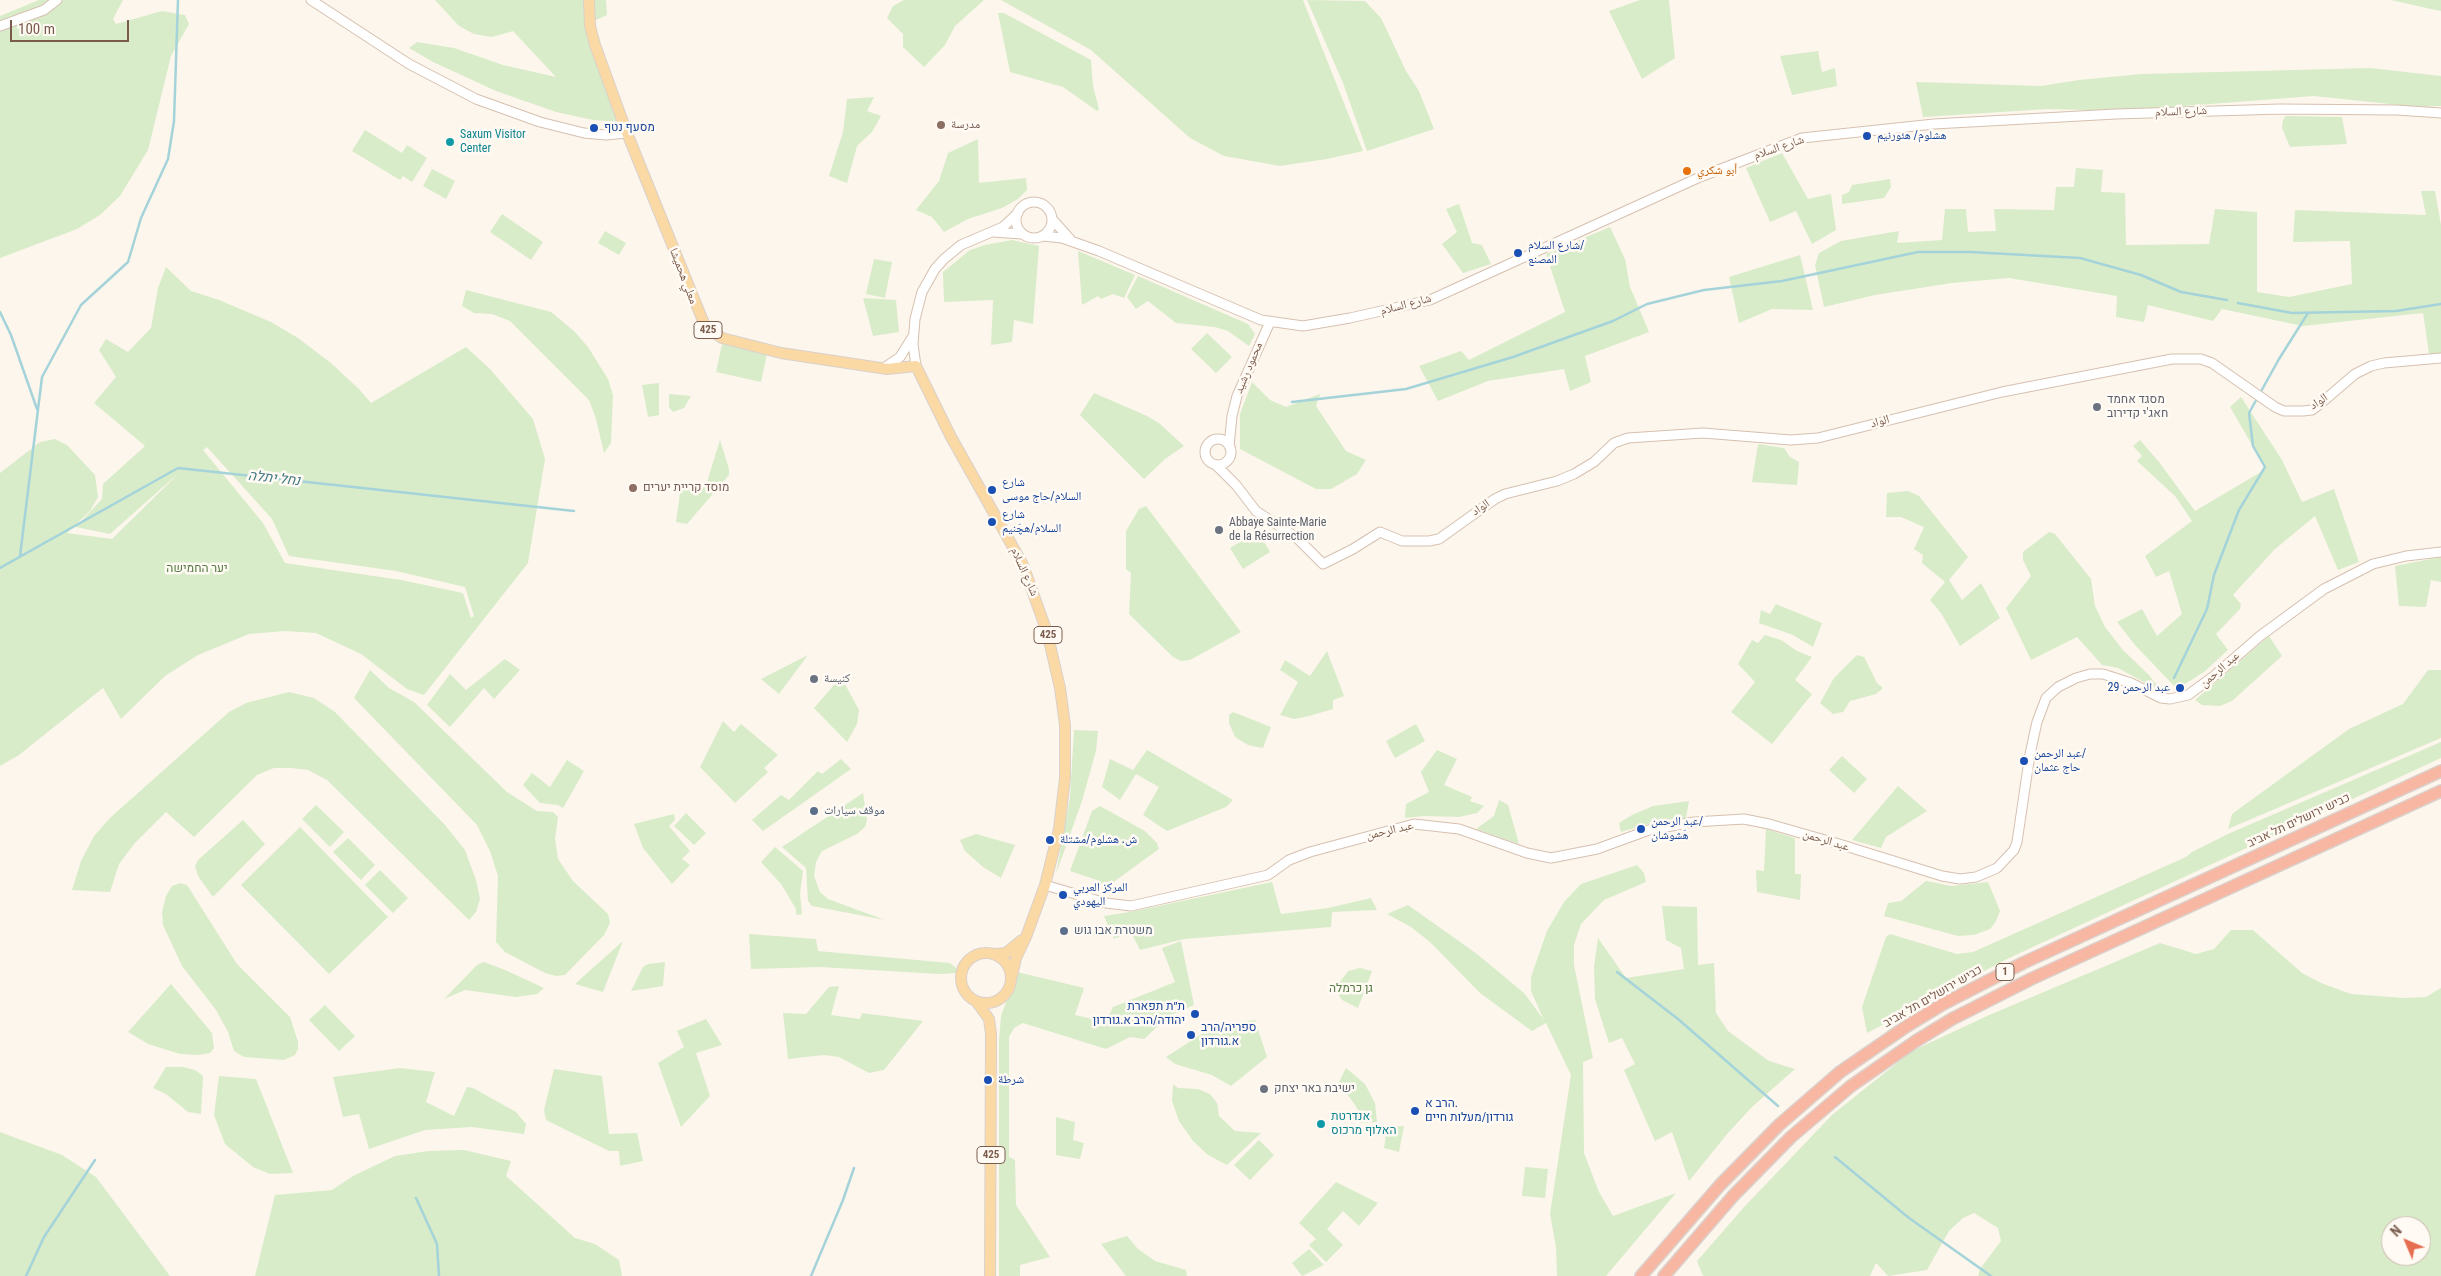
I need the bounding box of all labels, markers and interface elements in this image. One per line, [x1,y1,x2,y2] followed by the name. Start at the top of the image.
[12,10,131,42] scale bar
[18,20,55,38] text: 100 m
[2155,104,2207,120] street label: شارع السلام
[951,118,980,132] place label: مدرسة
[935,119,947,131] marker: مدرسة
[604,121,655,135] place label: מסעף נטף
[588,122,600,134] marker: מסעף נטף
[460,128,526,156] place label: Saxum Visitor Center
[1877,129,1946,143] place label: هشلوم/ هئورنيم
[1861,130,1873,142] marker: هشلوم/ هئورنيم
[1752,133,1806,163] street label: شارع السلام
[444,136,456,148] marker: Saxum Visitor Center
[1697,164,1737,178] place label: أبو شكري
[1681,165,1693,177] marker: أبو شكري
[1528,239,1585,267] place label: شارع السلام/ المصنع
[666,246,700,306] street label: معلي هحميشا
[1512,247,1524,259] marker: شارع السلام/ المصنع
[1379,291,1433,319] street label: شارع السلام
[694,322,722,338] road number: 425
[1232,340,1266,396] street label: محمود رشيد
[2307,391,2331,413] street label: الواد
[2107,393,2168,421] place label: מסגד אחמד חאג'י קדירוב
[2091,401,2103,413] marker: מסגד אחמד חאג'י קדירוב
[1869,412,1891,432] street label: الواد
[247,468,301,490] water label: נחל יתלה
[1002,476,1081,504] place label: شارع السلام/حاج موسى
[643,481,729,495] place label: מוסד קריית יערים
[627,482,639,494] marker: מוסד קריית יערים
[986,484,998,496] marker: شارع السلام/حاج موسى
[1469,497,1493,519] street label: الواد
[1002,508,1061,536] place label: شارع السلام/هچَنيم
[986,516,998,528] marker: شارع السلام/هچَنيم
[1229,516,1326,544] place label: Abbaye Sainte-Marie de la Résurrection
[1213,524,1225,536] marker: Abbaye Sainte-Marie de la Résurrection
[1007,545,1041,599] street label: شارع السلام
[166,562,228,576] park label: יער החמישה
[1034,626,1062,644] road number: 425
[2197,649,2243,691] street label: عبد الرحمن
[824,672,850,686] place label: كنيسة
[808,673,820,685] marker: كنيسة
[2108,681,2170,695] place label: عبد الرحمن 29
[2174,682,2186,694] marker: عبد الرحمن 29
[2034,747,2086,775] place label: عبد الرحمن/ حاج عثمان
[2018,755,2030,767] marker: عبد الرحمن/ حاج عثمان
[2245,791,2353,851] street label: כביש ירושלים תל אביב
[824,804,885,818] place label: موقف سيارات
[808,805,820,817] marker: موقف سيارات
[1651,815,1703,843] place label: عبد الرحمن/ هَشوشان
[1365,819,1415,843] street label: عبد الرحمن
[1635,823,1647,835] marker: عبد الرحمن/ هَشوشان
[1801,827,1851,855] street label: عبد الرحمن
[1060,833,1137,847] place label: ش. هشلوم/مشتلة
[1044,834,1056,846] marker: ش. هشلوم/مشتلة
[1073,881,1128,909] place label: المركز العربي اليهودي
[1057,889,1069,901] marker: المركز العربي اليهودي
[1074,924,1153,938] place label: משטרת אבו גוש
[1058,925,1070,937] marker: משטרת אבו גוש
[1881,963,1985,1031] street label: כביש ירושלים תל אביב
[1996,964,2014,980] road number: 1
[1329,982,1373,996] park label: גן כרמלה
[1093,1000,1185,1028] place label: ת״ת תפארת יהודה/הרב א.גורדון
[1189,1008,1201,1020] marker: ת״ת תפארת יהודה/הרב א.גורדון
[1201,1021,1256,1049] place label: ספריה/הרב א.גורדון
[1185,1029,1197,1041] marker: ספריה/הרב א.גורדון
[998,1073,1024,1087] place label: شرطة
[982,1074,994,1086] marker: شرطة
[1274,1082,1355,1096] place label: ישיבת באר יצחק
[1258,1083,1270,1095] marker: ישיבת באר יצחק
[1425,1097,1513,1125] place label: הרב א. גורדון/מעלות חיים
[1409,1105,1421,1117] marker: הרב א. גורדון/מעלות חיים
[1331,1110,1396,1138] place label: אנדרטת האלוף מרכוס
[1315,1118,1327,1130] marker: אנדרטת האלוף מרכוס
[977,1146,1005,1164] road number: 425
[2381,1216,2431,1266] north arrow
[2387,1222,2405,1240] text: N

